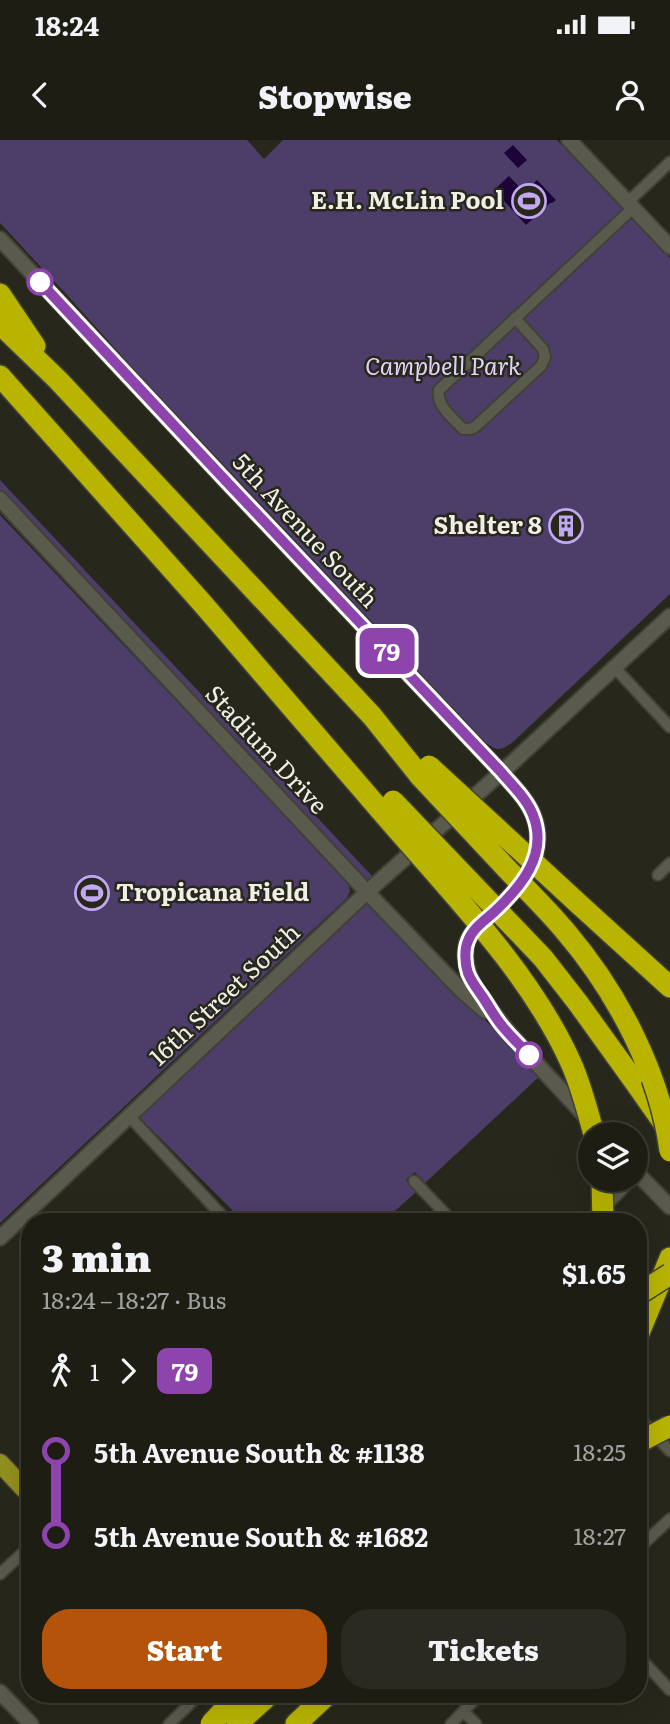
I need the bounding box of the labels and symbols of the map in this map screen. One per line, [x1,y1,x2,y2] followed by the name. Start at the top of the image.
[311,181,504,216] place label: E.H. McLin Pool
[510,182,548,220] sports icon: E.H. McLin Pool
[27,269,53,295] unlabelled marker
[365,347,522,382] park label: Campbell Park
[226,444,388,614] street label: 5th Avenue South
[434,506,542,541] place label: Shelter 8
[547,507,585,545] building icon: Shelter 8
[356,628,418,674] line badge: 79
[199,676,337,821] street label: Stadium Drive
[116,873,309,908] place label: Tropicana Field
[73,874,111,912] sports icon: Tropicana Field
[140,914,307,1072] street label: 16th Street South
[516,1042,542,1068] unlabelled marker

